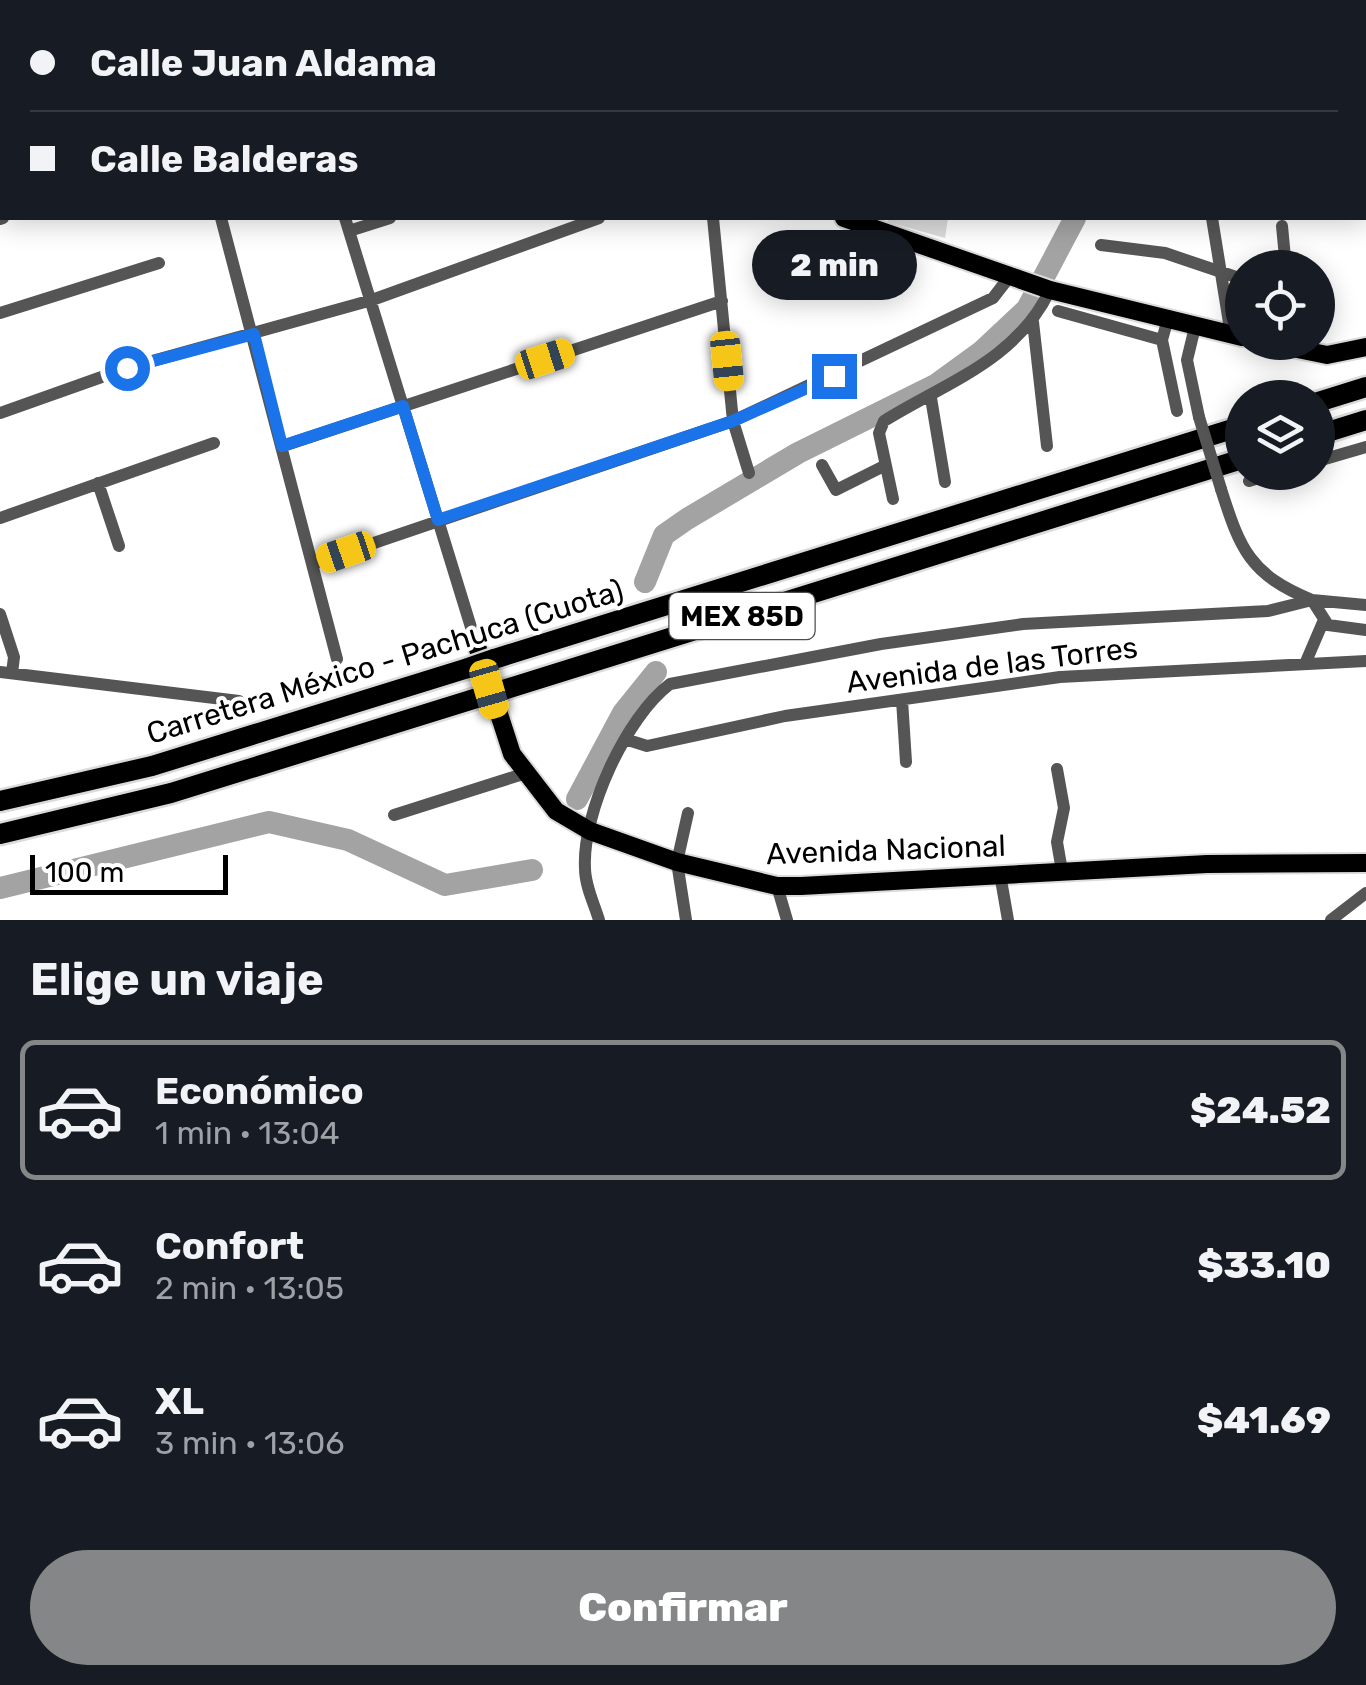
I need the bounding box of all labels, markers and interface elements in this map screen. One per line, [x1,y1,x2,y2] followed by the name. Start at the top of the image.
[90,40,437,86] text: Calle Juan Aldama
[90,136,358,182] text: Calle Balderas
[752,231,916,301] callout: 2 min
[790,246,879,284] text: 2 min
[1225,250,1335,490] map controls
[1225,250,1335,360] button: locate
[709,330,745,392] car
[512,335,578,383] car
[105,346,150,391] route start
[812,354,857,399] route end
[1225,380,1335,490] button: layers
[313,528,379,576] car
[142,572,628,752] street label: Carretera México - Pachuca (Cuota)
[670,593,814,639] road number: MEX 85D
[844,629,1140,701] street label: Avenida de las Torres
[466,656,512,722] car
[766,828,1006,872] street label: Avenida Nacional
[30,850,228,894] scale bar
[45,856,124,889] text: 100 m
[30,953,324,1006] text: Elige un viaje
[35,1065,125,1155] icon: car
[155,1068,364,1114] text: Económico
[1190,1087,1331,1133] text: $24.52
[155,1114,340,1152] text: 1 min · 13:04
[35,1220,125,1310] icon: car
[155,1223,304,1269] text: Confort
[1197,1242,1331,1288] text: $33.10
[155,1269,344,1307] text: 2 min · 13:05
[35,1375,125,1465] icon: car
[155,1378,204,1424] text: XL
[1197,1397,1331,1443] text: $41.69
[155,1424,345,1462] text: 3 min · 13:06
[30,1550,1336,1665] button: Confirmar

